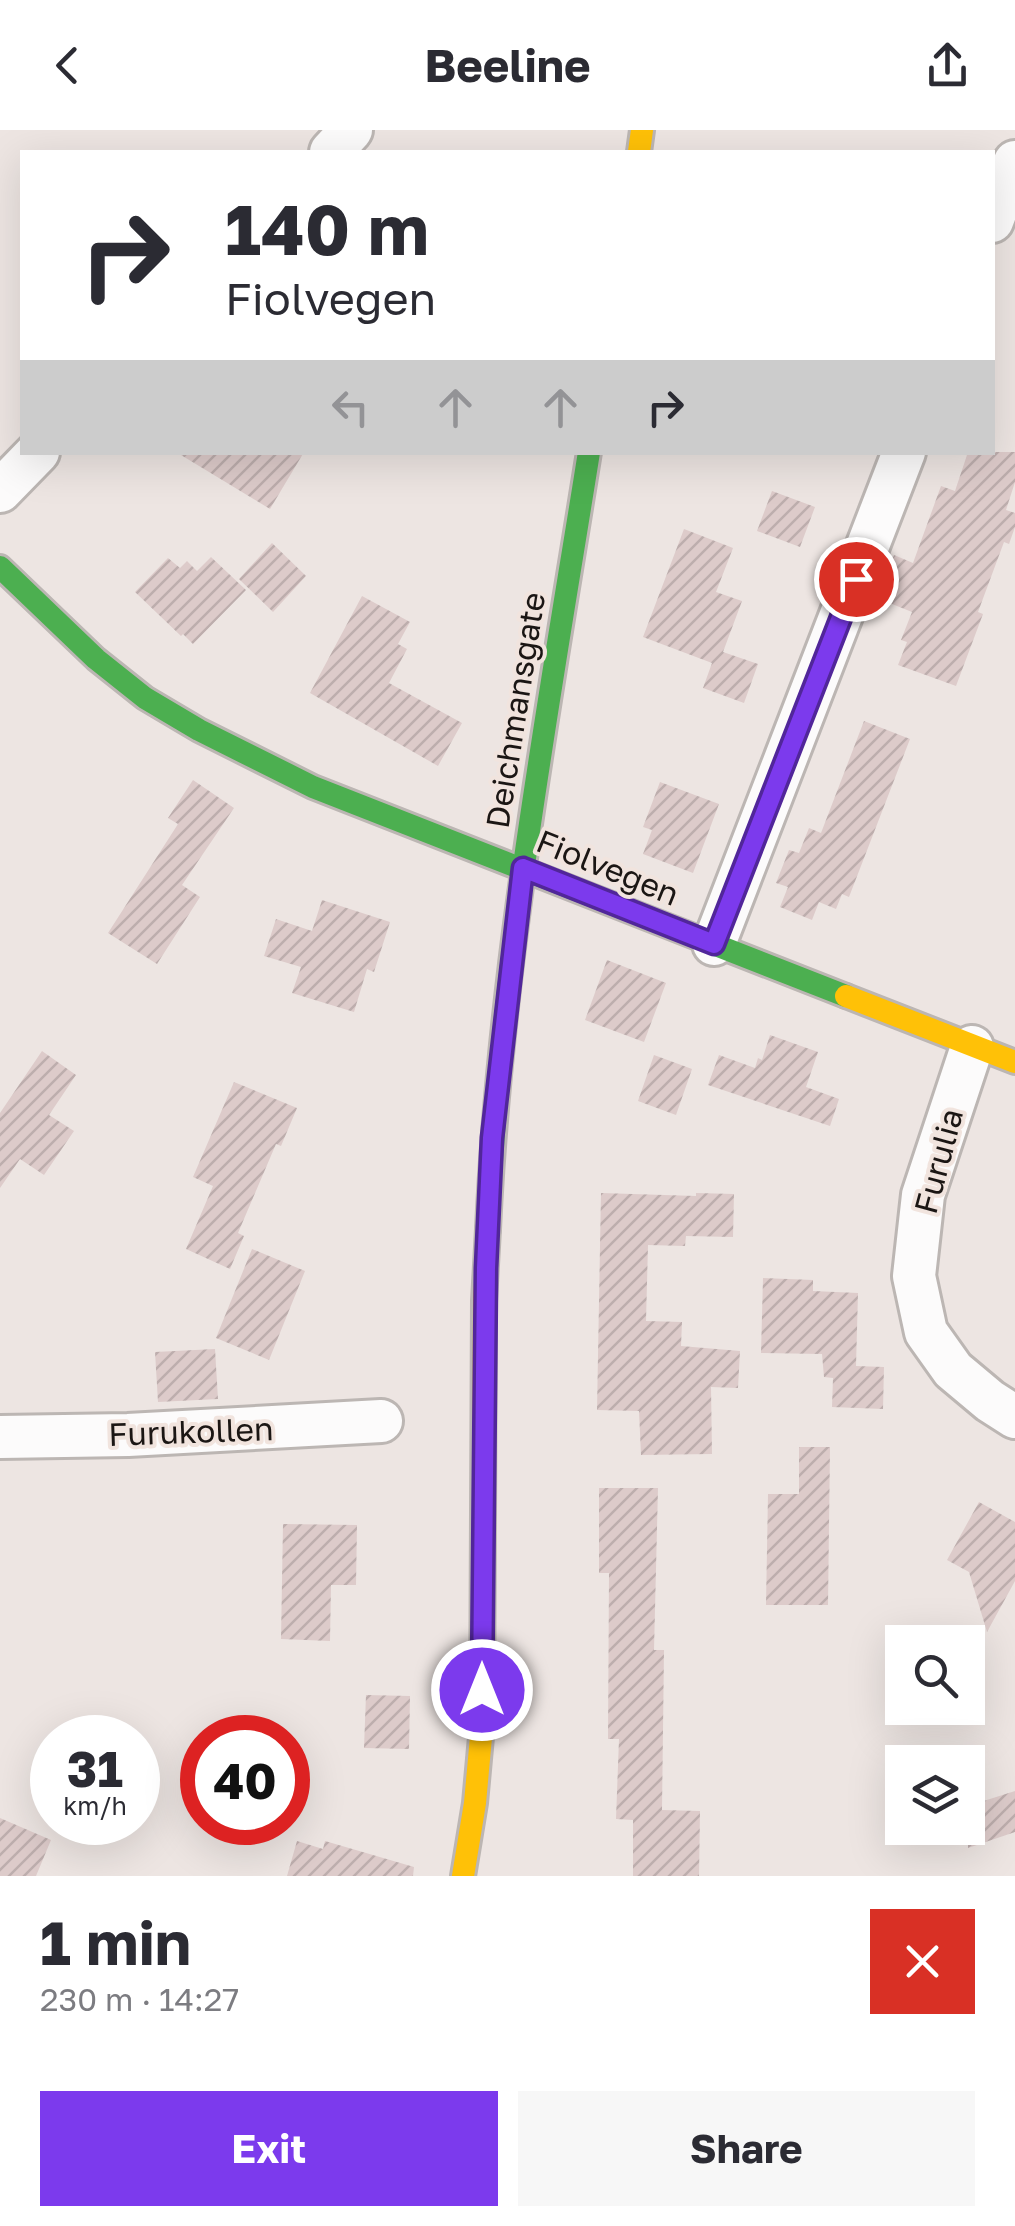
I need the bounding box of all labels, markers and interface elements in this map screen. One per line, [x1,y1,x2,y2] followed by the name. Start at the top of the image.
[40,38,95,93] icon: back
[424,38,591,92] text: Beeline
[920,38,975,93] icon: share
[225,186,429,270] text: 140 m
[60,190,190,320] icon: right
[225,271,436,325] text: Fiolvegen
[323,380,378,435] icon: left
[428,380,483,435] icon: ahead
[533,380,588,435] icon: ahead
[638,380,693,435] icon: right
[814,537,899,622] pin
[829,552,884,607] icon: arrive
[478,589,552,831] street label: Deichmansgate
[531,821,685,913] street label: Fiolvegen
[906,1104,970,1218] street label: Furulia
[108,1409,274,1453] street label: Furukollen
[885,1625,985,1845] map controls
[885,1625,985,1725] button: search
[430,1638,534,1742] position arrow
[180,1715,310,1845] speed limit sign: 40
[67,1738,123,1798] text: 31
[885,1745,985,1845] button: layers
[63,1790,127,1821] text: km/h
[40,1906,191,1978] text: 1 min
[870,1909,975,2014] button: close
[40,1980,239,2018] text: 230 m · 14:27
[40,2091,498,2206] button: Exit
[518,2091,975,2206] button: Share

